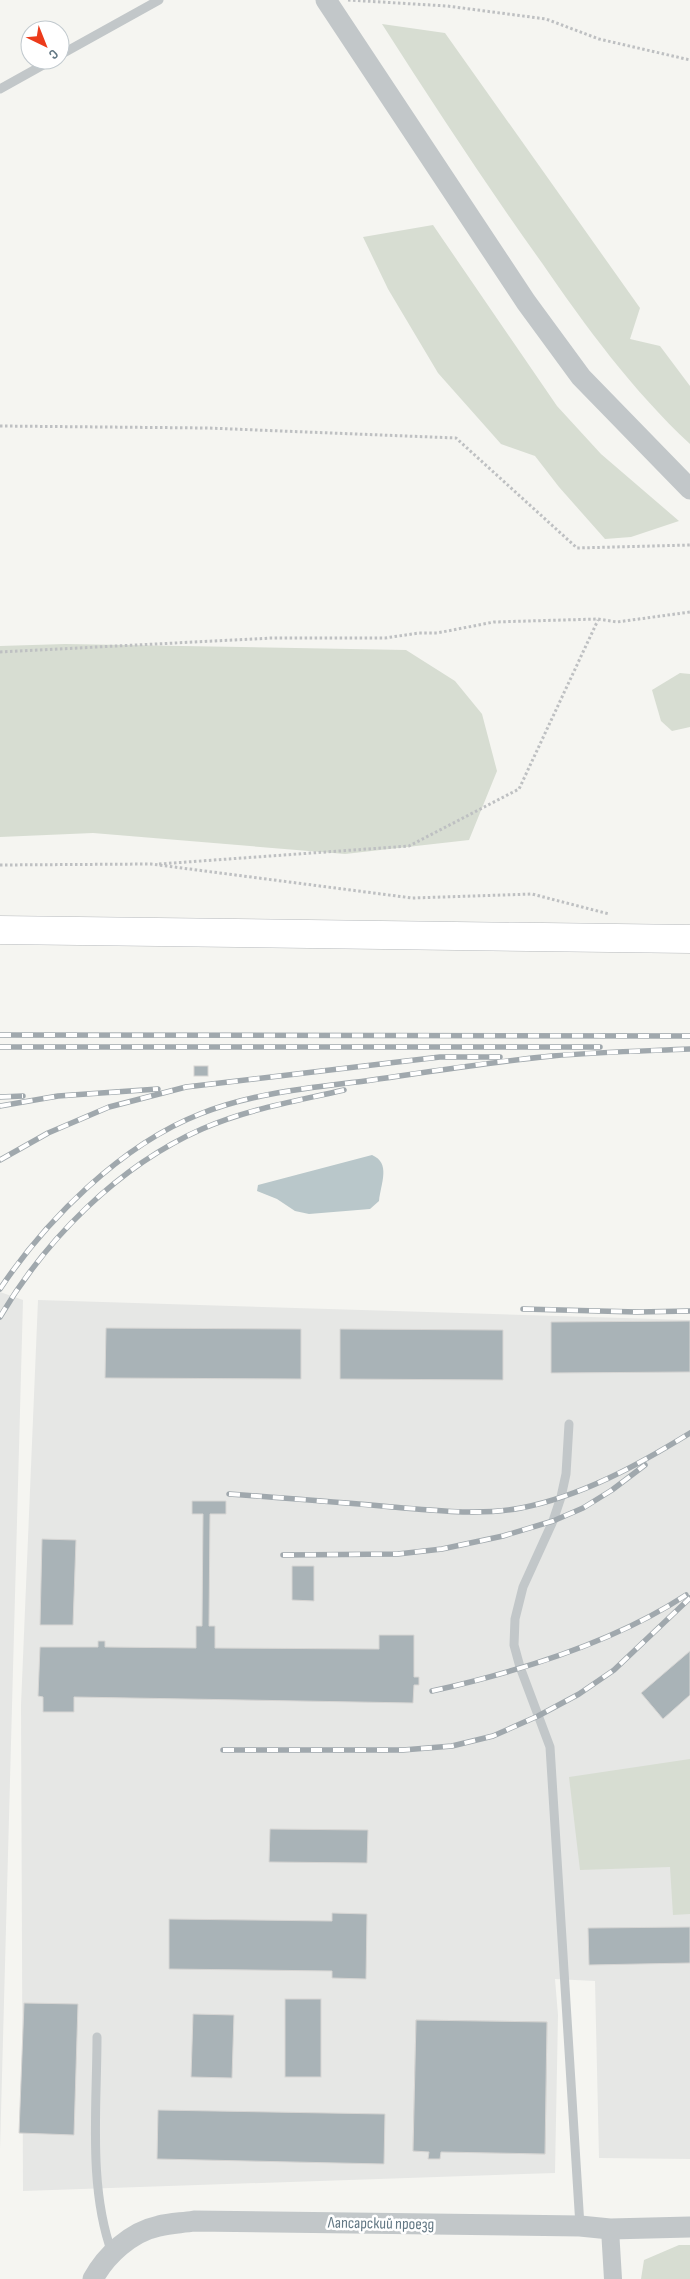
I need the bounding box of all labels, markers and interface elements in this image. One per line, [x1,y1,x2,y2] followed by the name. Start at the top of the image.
[20,20,70,70] north arrow
[45,45,62,63] text: С
[327,2214,434,2234] street label: Лапсарский проезд

